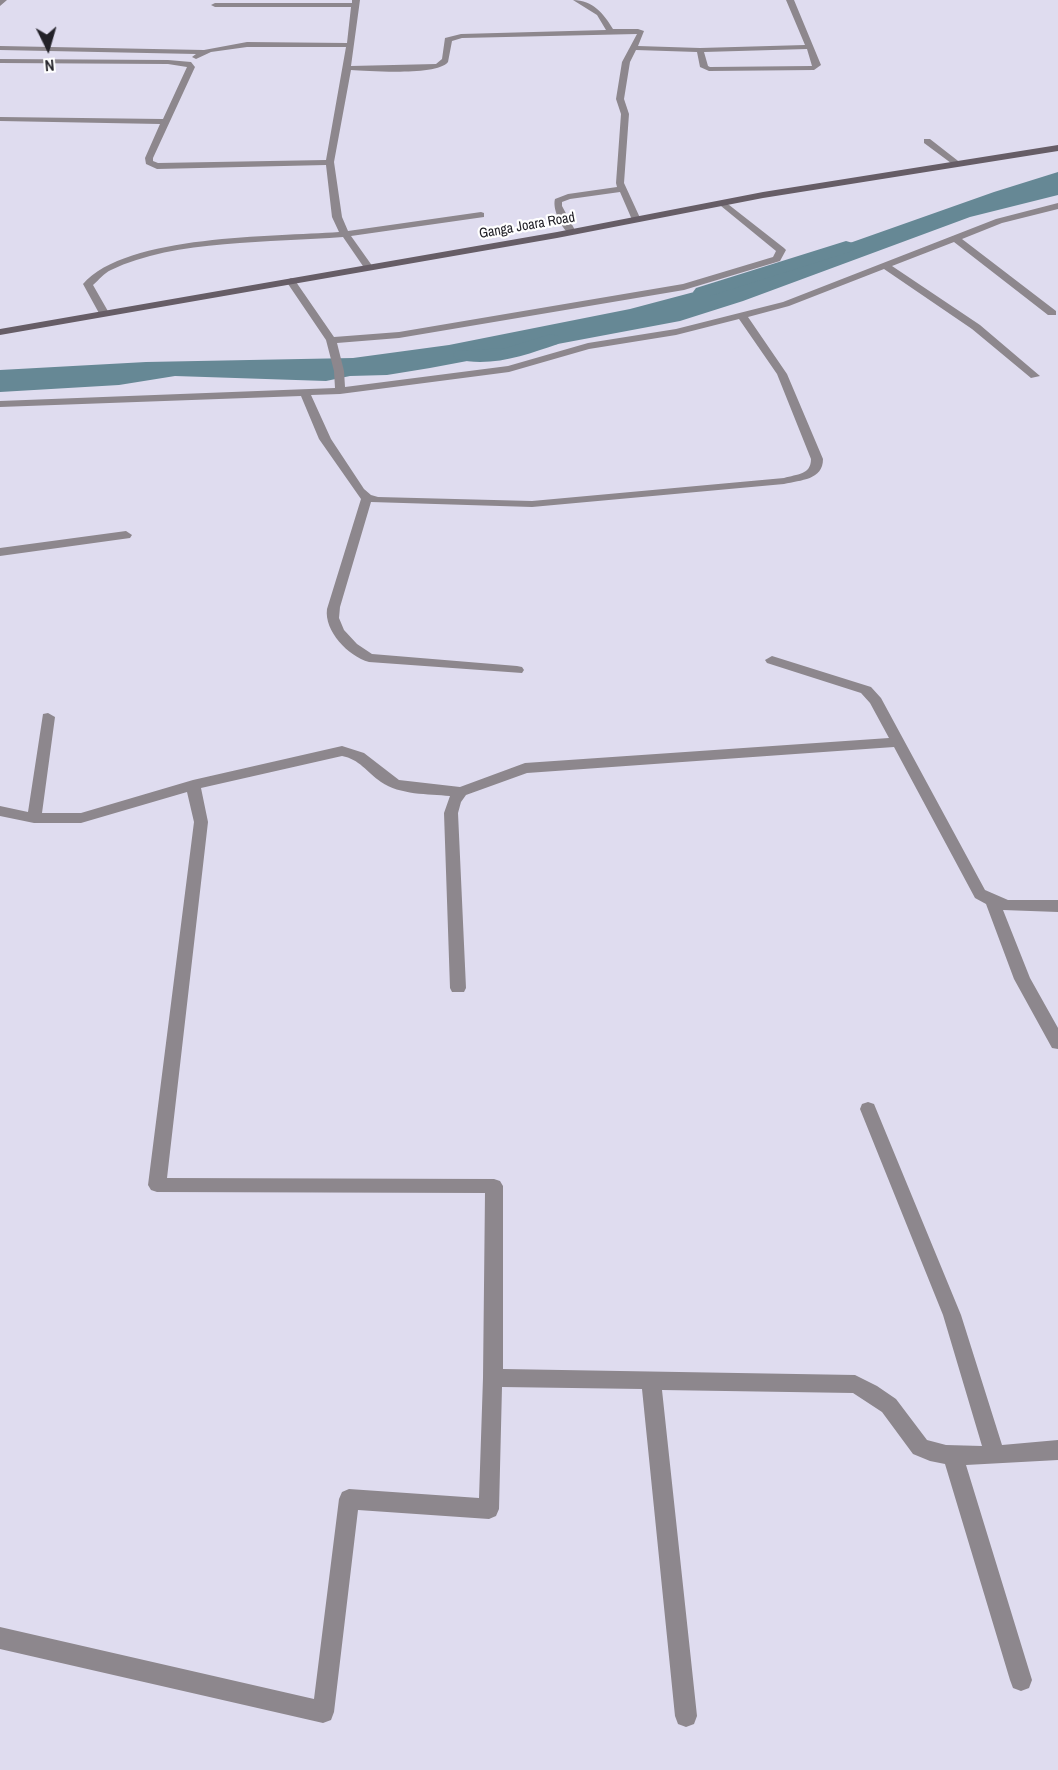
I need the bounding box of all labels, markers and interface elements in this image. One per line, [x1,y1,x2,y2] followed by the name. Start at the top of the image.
[18,18,78,78] north arrow
[44,55,55,77] text: N
[478,209,576,243] street label: Ganga Joara Road

